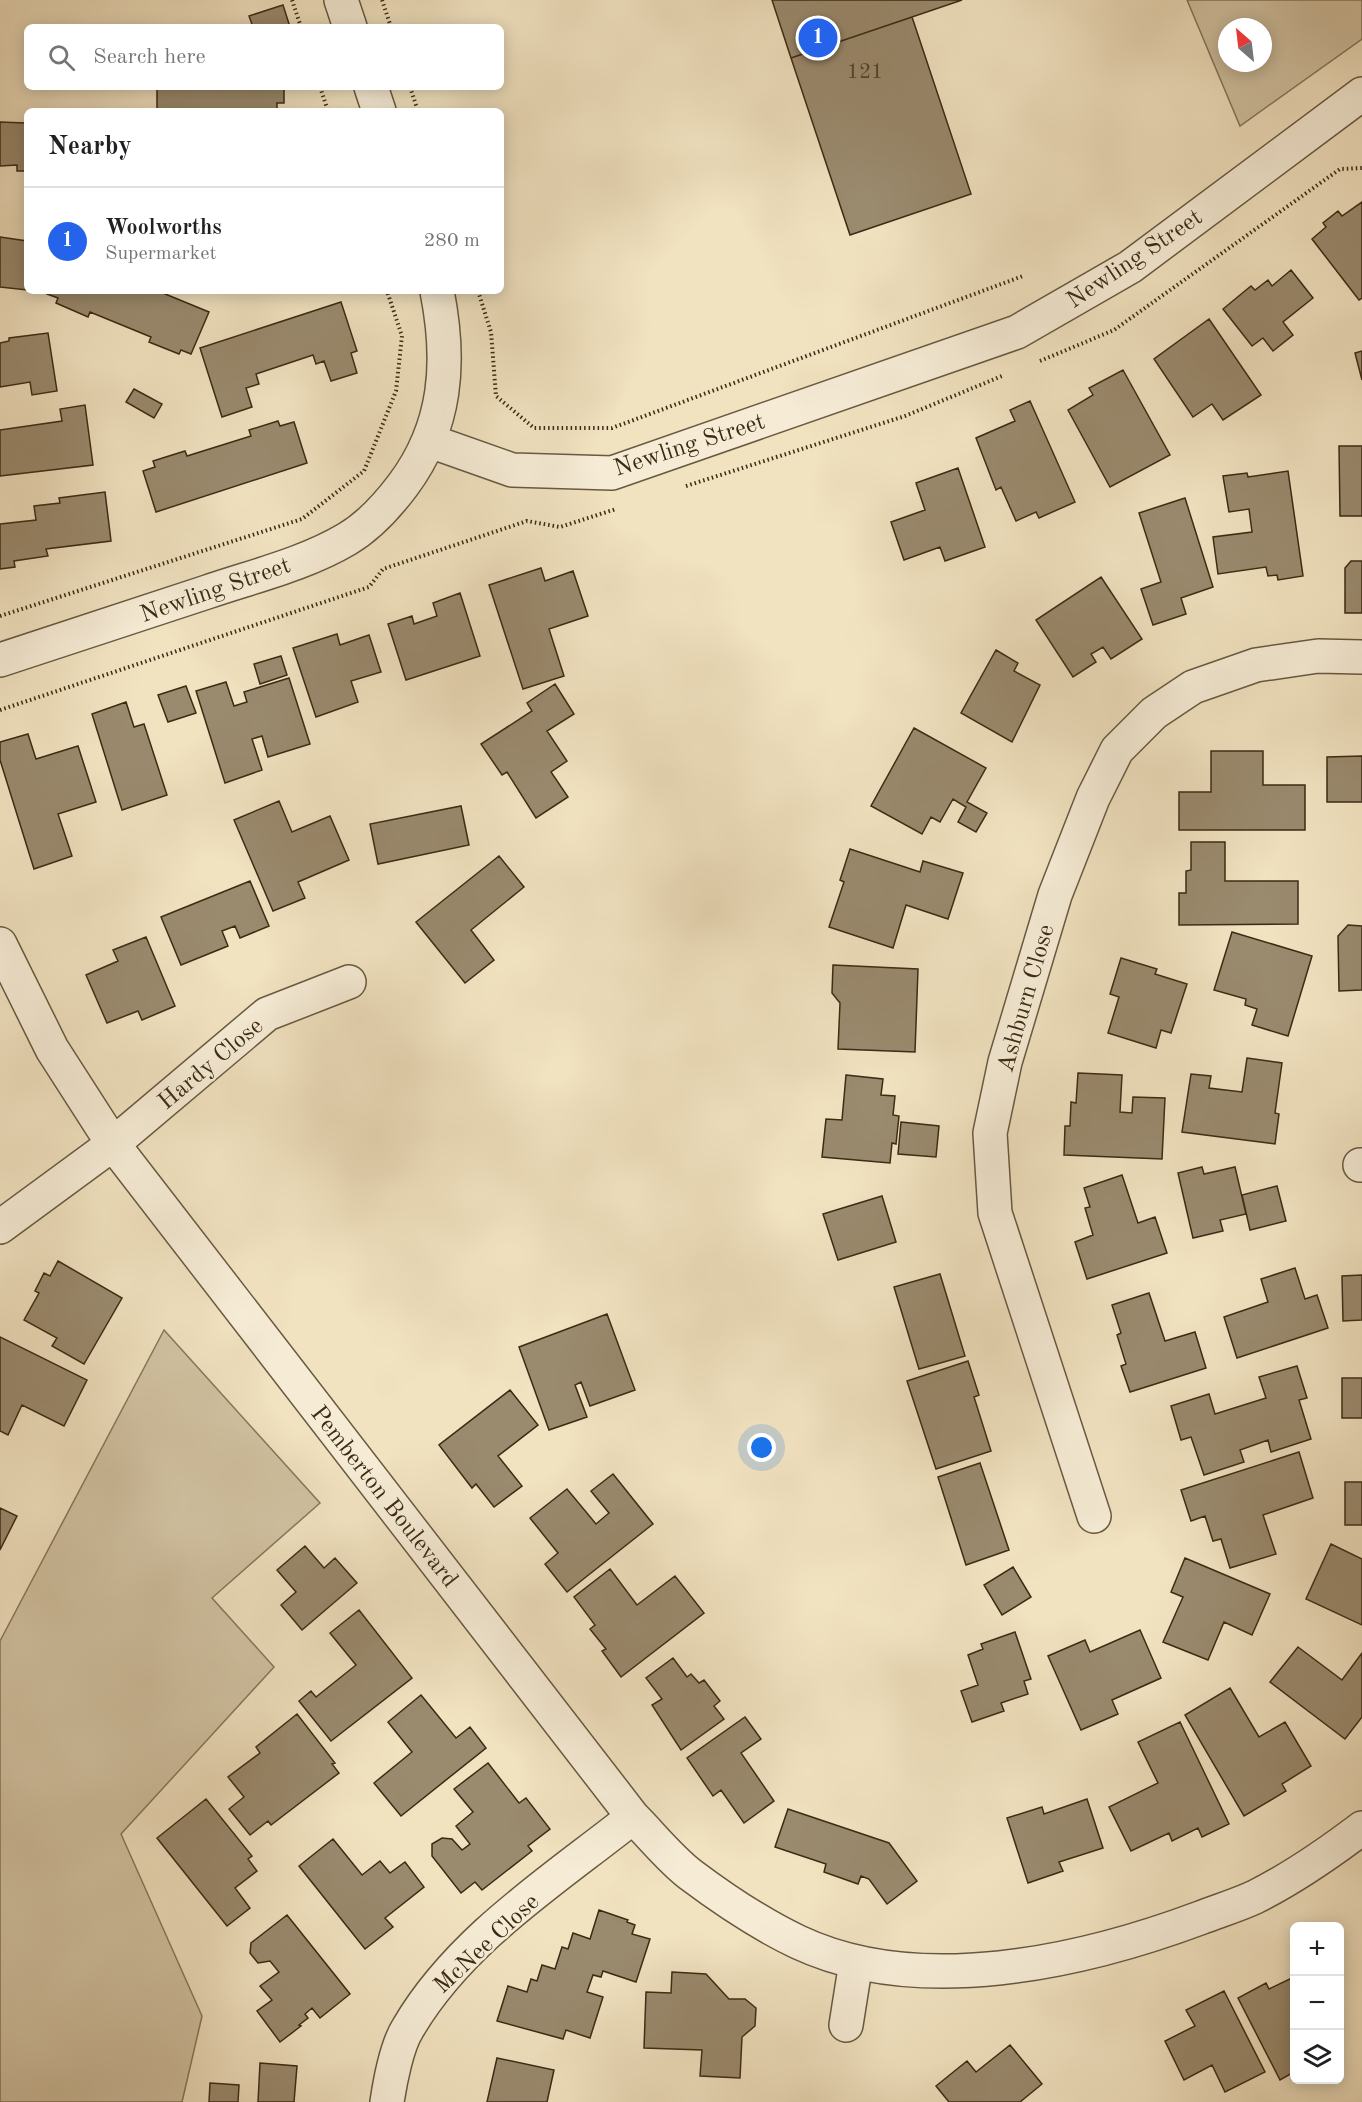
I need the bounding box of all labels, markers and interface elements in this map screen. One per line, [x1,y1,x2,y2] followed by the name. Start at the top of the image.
[798,15,838,60] pin: 1
[1218,18,1272,72] north arrow
[24,24,504,90] search box
[45,41,78,74] icon: search
[93,46,206,68] text: Search here
[847,62,883,83] house number: 121
[48,134,132,160] text: Nearby
[1063,206,1207,314] street label: Newling Street
[105,217,222,239] text: Woolworths
[62,231,73,251] text: 1
[424,231,480,251] text: 280 m
[105,244,216,264] text: Supermarket
[611,410,768,482] street label: Newling Street
[137,554,294,628] street label: Newling Street
[994,922,1059,1075] street label: Ashburn Close
[154,1014,268,1115] street label: Hardy Close
[305,1402,462,1593] street label: Pemberton Boulevard
[747,1433,776,1462] your location
[430,1890,544,1999] street label: McNee Close
[1290,1922,1344,2084] map controls
[1290,1922,1344,1976] button: +
[1290,1976,1344,2030] button: −
[1290,2030,1344,2084] button: layers

